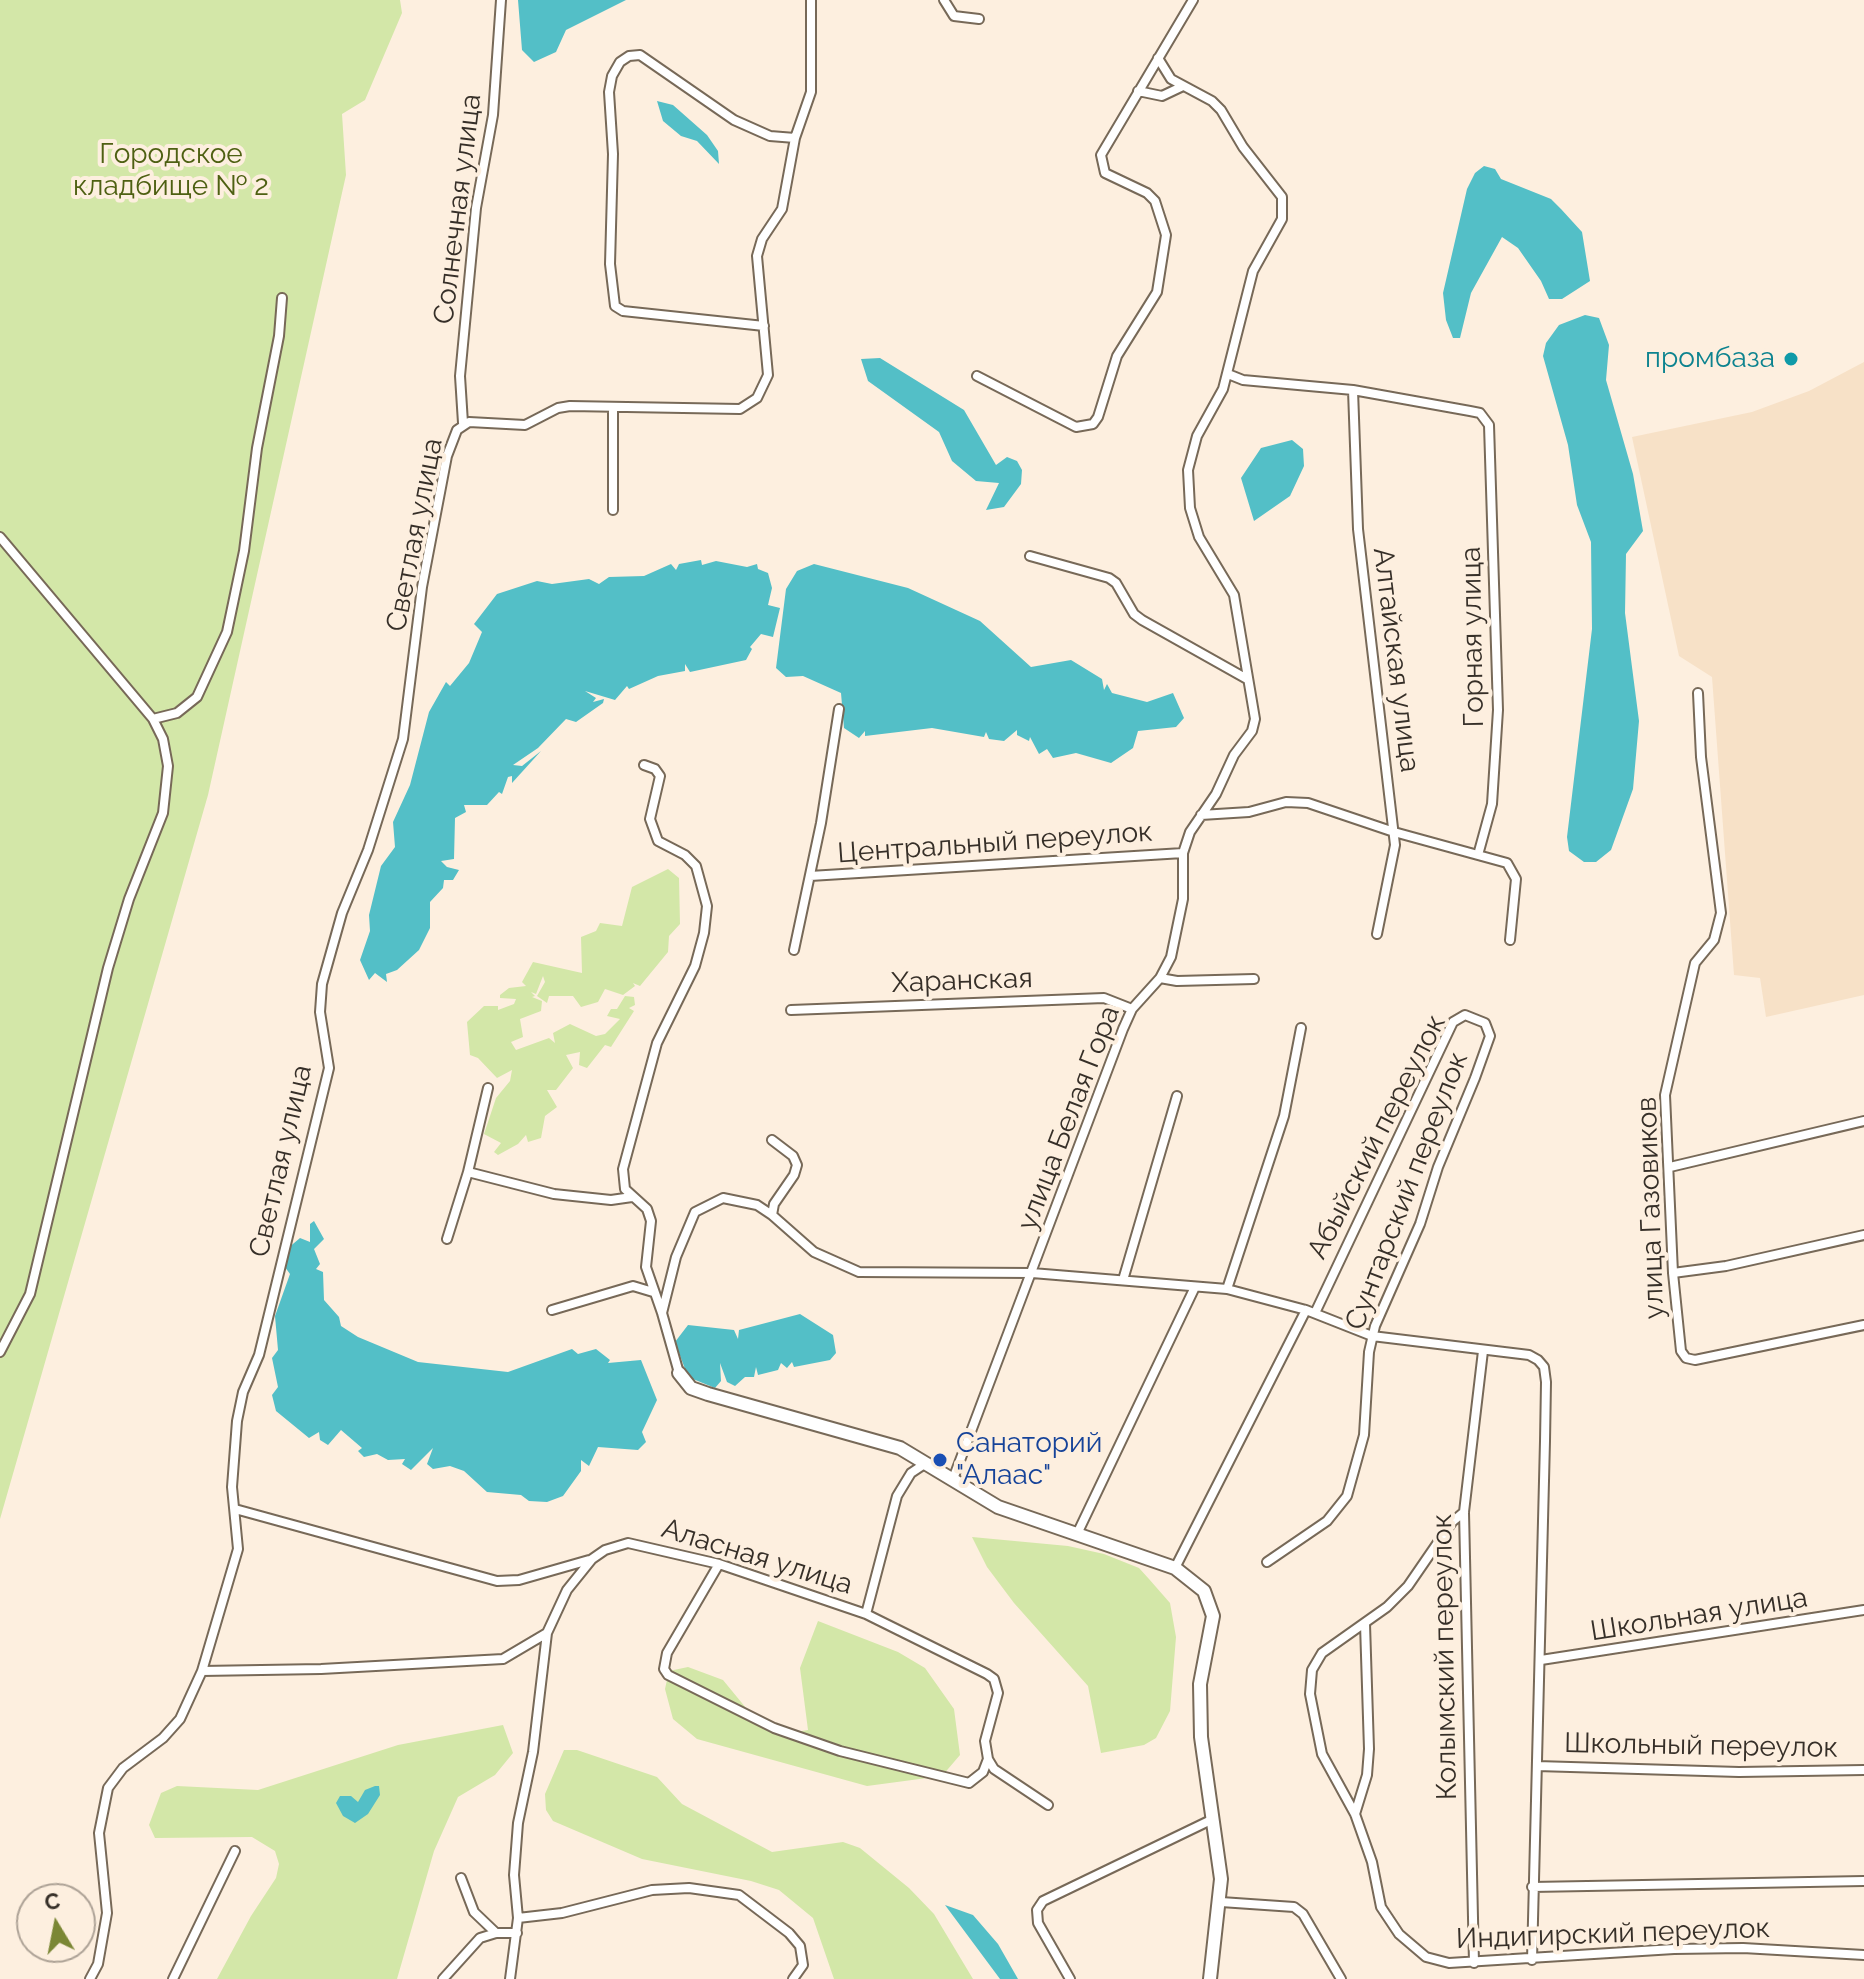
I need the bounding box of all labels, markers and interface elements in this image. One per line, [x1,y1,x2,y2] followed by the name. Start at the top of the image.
[427,92,489,326] street label: Солнечная улица
[73,138,269,204] park label: Городское кладбище № 2
[1645,342,1775,376] place label: промбаза
[1782,350,1800,368] marker: промбаза
[380,436,450,634] street label: Светлая улица
[1366,546,1426,774] street label: Алтайская улица
[1455,546,1491,728] street label: Горная улица
[836,815,1154,871] street label: Центральный переулок
[891,962,1033,1000] street label: Харанская
[1011,1001,1127,1235] street label: улица Белая Гора
[1301,1009,1453,1265] street label: Абыйский переулок
[1338,1047,1476,1335] street label: Сунтарский переулок
[243,1062,319,1260] street label: Светлая улица
[1630,1096,1672,1320] street label: улица Газовиков
[956,1427,1102,1493] place label: Санаторий "Алаас"
[931,1451,949,1469] marker: Санаторий "Алаас"
[657,1512,857,1602] street label: Аласная улица
[1426,1514,1464,1800] street label: Колымский переулок
[1588,1581,1810,1649] street label: Школьная улица
[1564,1727,1838,1765] street label: Школьный переулок
[16,1883,96,1963] north arrow
[42,1887,62,1915] text: С
[1455,1912,1771,1956] street label: Индигирский переулок

